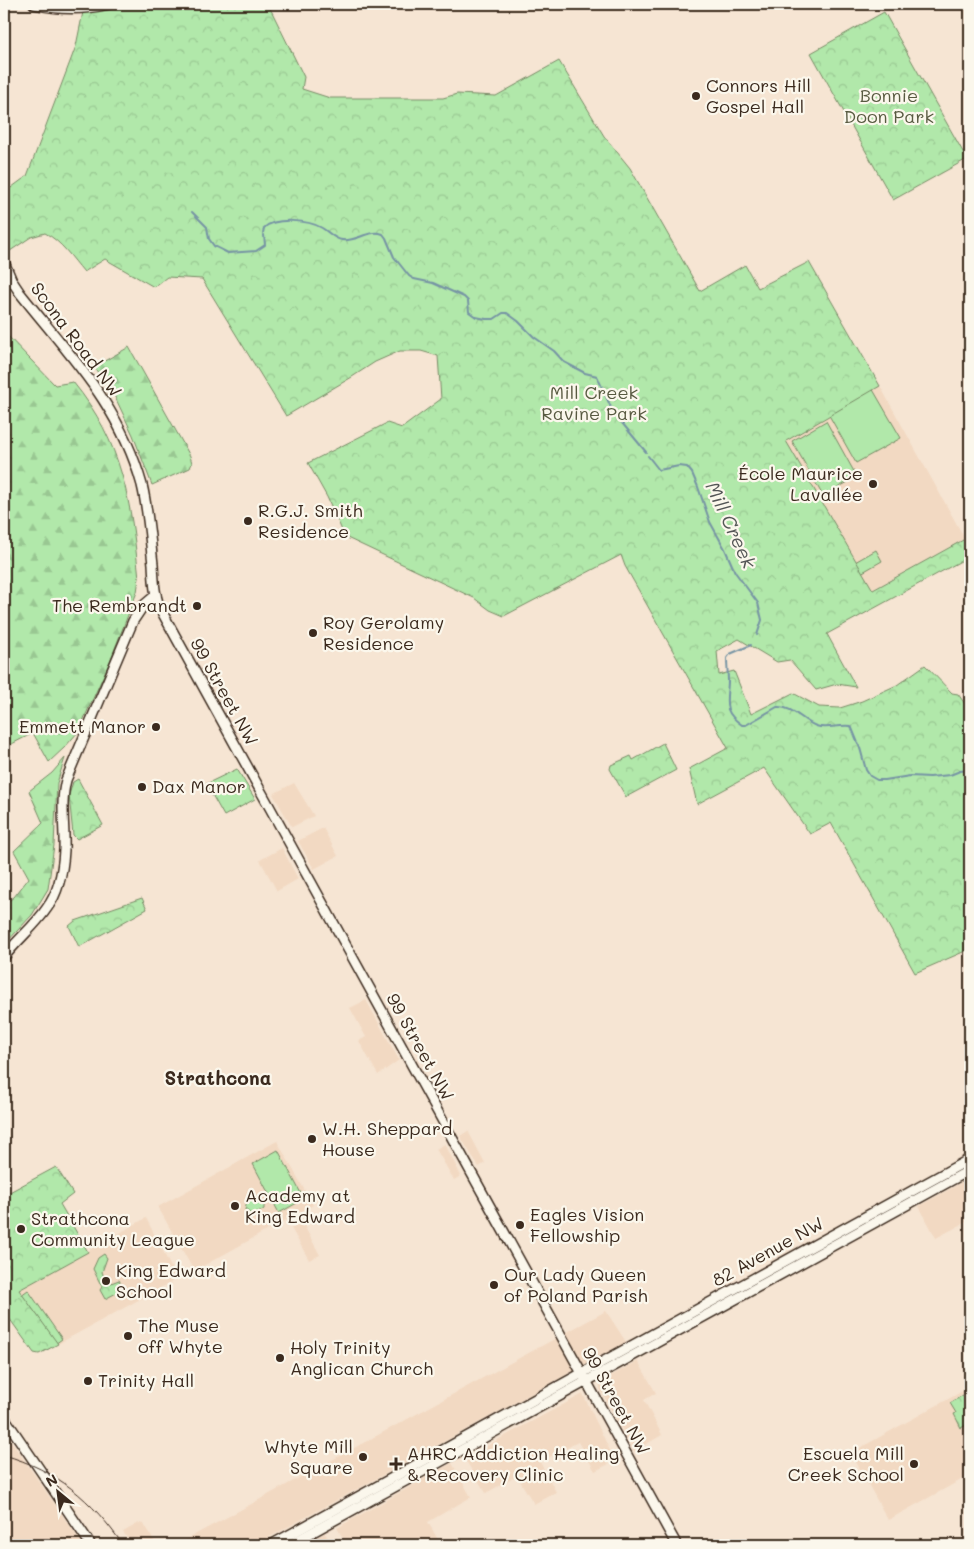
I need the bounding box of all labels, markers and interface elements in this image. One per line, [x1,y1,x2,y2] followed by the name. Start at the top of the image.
[706,73,811,118] place label: Connors Hill Gospel Hall
[844,83,934,128] park label: Bonnie Doon Park
[690,90,702,102] marker: Connors Hill Gospel Hall
[26,277,128,402] street label: Scona Road NW
[541,380,647,425] park label: Mill Creek Ravine Park
[738,461,863,506] place label: École Maurice Lavallée
[700,477,763,573] water label: Mill Creek
[867,478,879,490] marker: École Maurice Lavallée
[258,498,363,543] place label: R.G.J. Smith Residence
[242,515,254,527] marker: R.G.J. Smith Residence
[52,593,187,617] place label: The Rembrandt
[191,600,203,612] marker: The Rembrandt
[323,610,444,655] place label: Roy Gerolamy Residence
[307,627,319,639] marker: Roy Gerolamy Residence
[185,634,264,749] street label: 99 Street NW
[19,714,146,738] place label: Emmett Manor
[150,721,162,733] marker: Emmett Manor
[152,774,246,798] place label: Dax Manor
[136,781,148,793] marker: Dax Manor
[381,989,460,1104] street label: 99 Street NW
[165,1065,271,1090] district label: Strathcona
[322,1116,452,1161] place label: W.H. Sheppard House
[306,1133,318,1145] marker: W.H. Sheppard House
[245,1183,355,1228] place label: Academy at King Edward
[229,1200,241,1212] marker: Academy at King Edward
[530,1202,644,1247] place label: Eagles Vision Fellowship
[31,1206,195,1251] place label: Strathcona Community League
[708,1211,827,1292] street label: 82 Avenue NW
[514,1219,526,1231] marker: Eagles Vision Fellowship
[15,1223,27,1235] marker: Strathcona Community League
[116,1258,226,1303] place label: King Edward School
[504,1262,648,1307] place label: Our Lady Queen of Poland Parish
[100,1275,112,1287] marker: King Edward School
[488,1279,500,1291] marker: Our Lady Queen of Poland Parish
[138,1313,223,1358] place label: The Muse off Whyte
[122,1330,134,1342] marker: The Muse off Whyte
[290,1335,433,1380] place label: Holy Trinity Anglican Church
[577,1343,656,1458] street label: 99 Street NW
[274,1352,286,1364] marker: Holy Trinity Anglican Church
[98,1368,194,1392] place label: Trinity Hall
[82,1375,94,1387] marker: Trinity Hall
[264,1434,353,1479] place label: Whyte Mill Square
[407,1441,619,1486] place label: AHRC Addiction Healing & Recovery Clinic
[788,1441,904,1486] place label: Escuela Mill Creek School
[357,1451,369,1463] marker: Whyte Mill Square
[389,1457,403,1471] marker: AHRC Addiction Healing & Recovery Clinic
[908,1458,920,1470] marker: Escuela Mill Creek School
[32,1466,82,1516] north arrow
[42,1469,61,1491] text: N

